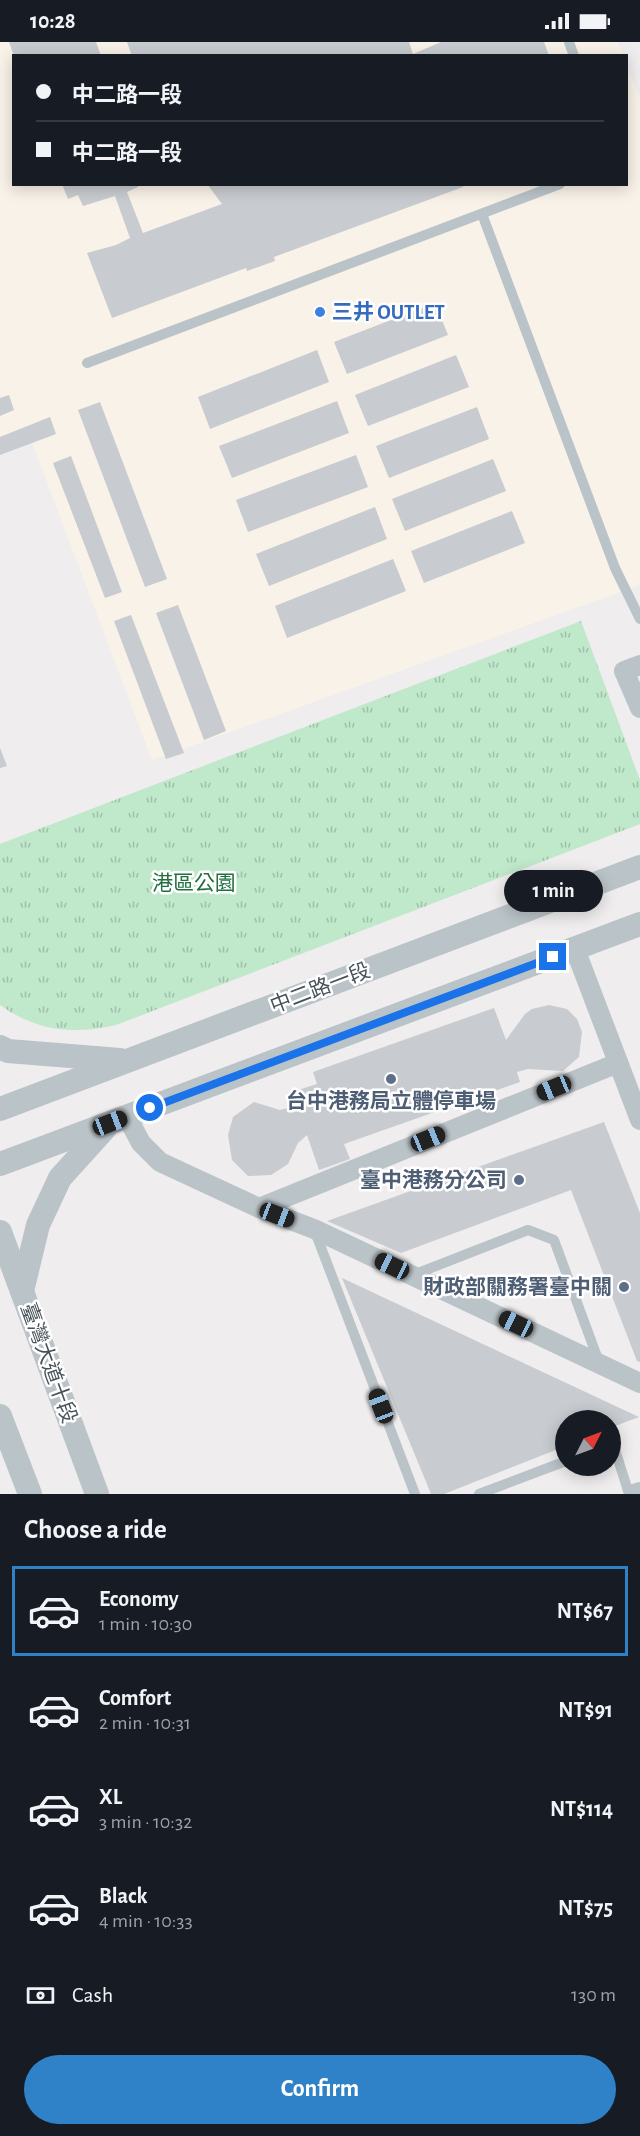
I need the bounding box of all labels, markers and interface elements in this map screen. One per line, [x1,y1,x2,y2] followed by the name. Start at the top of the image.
[30,10,76,32] text: 10:28
[72,84,182,106] text: 中二路一段
[72,142,182,164] text: 中二路一段
[332,301,445,323] place label: 三井 OUTLET
[313,305,327,319] marker: 三井 OUTLET
[504,870,602,912] callout: 1 min
[152,872,236,894] park label: 港區公園
[532,881,575,901] text: 1 min
[539,943,566,970] route end
[267,959,373,1017] street label: 中二路一段
[384,1072,398,1086] marker: 台中港務局立體停車場
[534,1073,574,1103] car
[286,1089,496,1112] place label: 台中港務局立體停車場
[136,1094,163,1121] route start
[90,1108,130,1138] car
[408,1124,448,1154] car
[360,1168,507,1191] place label: 臺中港務分公司
[512,1173,526,1187] marker: 臺中港務分公司
[257,1200,297,1230] car
[372,1250,412,1282] car
[423,1275,612,1298] place label: 財政部關務署臺中關
[617,1280,631,1294] marker: 財政部關務署臺中關
[17,1300,81,1426] street label: 臺灣大道十段
[496,1308,536,1340] car
[366,1386,396,1426] car
[555,1410,621,1476] north arrow
[555,1410,621,1476] map controls
[24,1516,167,1543] text: Choose a ride
[27,1584,81,1638] icon: car
[99,1588,179,1610] text: Economy
[557,1600,613,1622] text: NT$67
[99,1614,192,1634] text: 1 min · 10:30
[27,1683,81,1737] icon: car
[99,1687,171,1709] text: Comfort
[558,1699,613,1721] text: NT$91
[99,1713,191,1733] text: 2 min · 10:31
[27,1782,81,1836] icon: car
[99,1786,122,1808] text: XL
[550,1798,613,1820] text: NT$114
[99,1812,192,1832] text: 3 min · 10:32
[27,1881,81,1935] icon: car
[99,1885,147,1907] text: Black
[558,1897,613,1919] text: NT$75
[99,1911,193,1931] text: 4 min · 10:33
[24,1979,57,2012] icon: cash
[72,1984,113,2006] text: Cash
[571,1985,616,2005] text: 130 m
[24,2055,616,2124] button: Confirm

